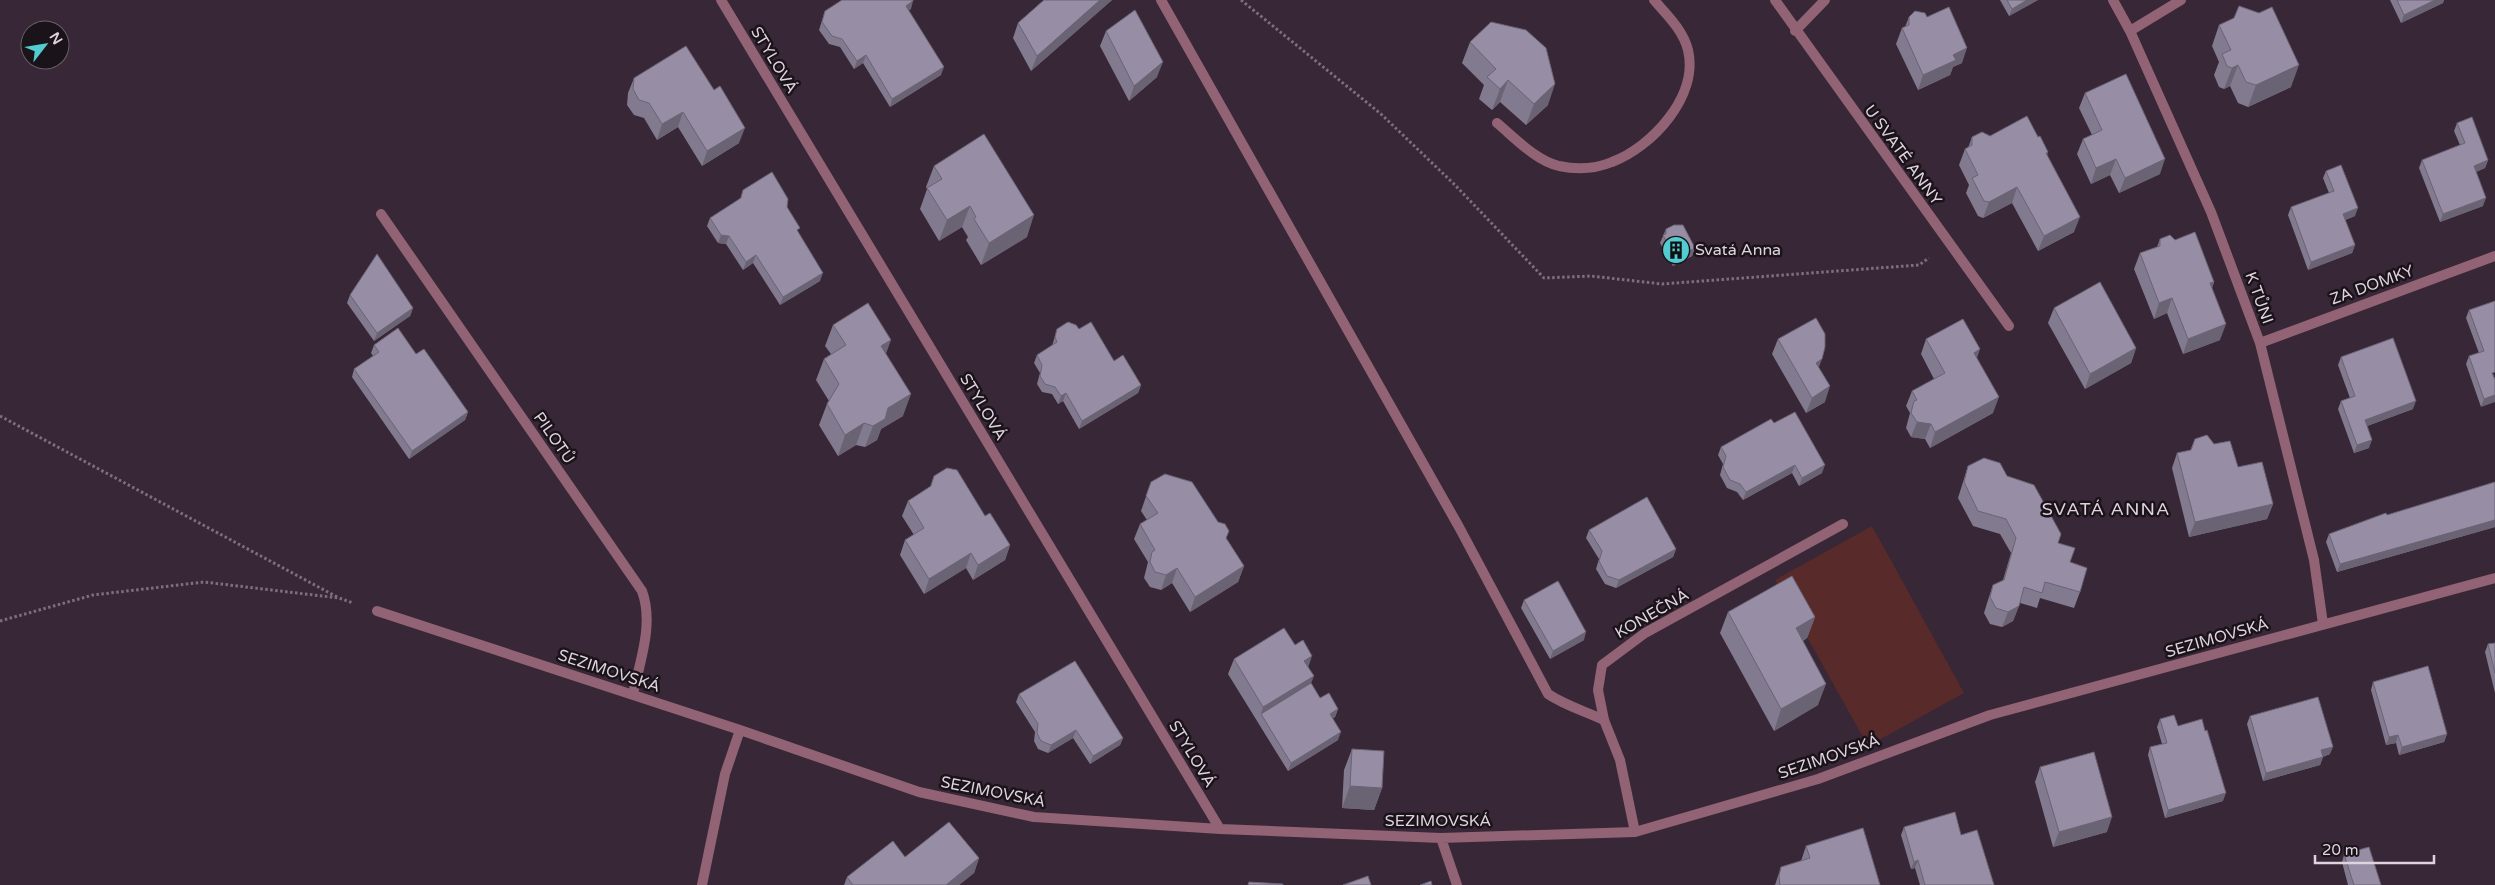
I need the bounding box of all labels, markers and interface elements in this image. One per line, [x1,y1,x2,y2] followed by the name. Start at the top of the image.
[20,20,70,70] north arrow
[746,23,802,97] street label: STYLOVÁ
[46,29,66,48] text: N
[1860,101,1946,209] street label: U SVATÉ ANNY
[1661,235,1691,265] building icon: Svatá Anna
[1695,240,1781,260] place label: Svatá Anna
[2327,261,2417,309] street label: ZA DOMKY
[2240,269,2278,327] street label: K TŮNI
[955,370,1011,444] street label: STYLOVÁ
[529,408,579,468] street label: PILOTŮ
[2042,498,2170,520] district label: SVATÁ ANNA
[1611,585,1693,643] street label: KONEČNÁ
[2163,614,2271,662] street label: SEZIMOVSKÁ
[555,645,663,697] street label: SEZIMOVSKÁ
[1164,717,1220,791] street label: STYLOVÁ
[1775,730,1883,784] street label: SEZIMOVSKÁ
[939,772,1047,812] street label: SEZIMOVSKÁ
[1385,811,1491,831] street label: SEZIMOVSKÁ
[2315,832,2434,864] scale bar
[2322,841,2359,859] text: 20 m

